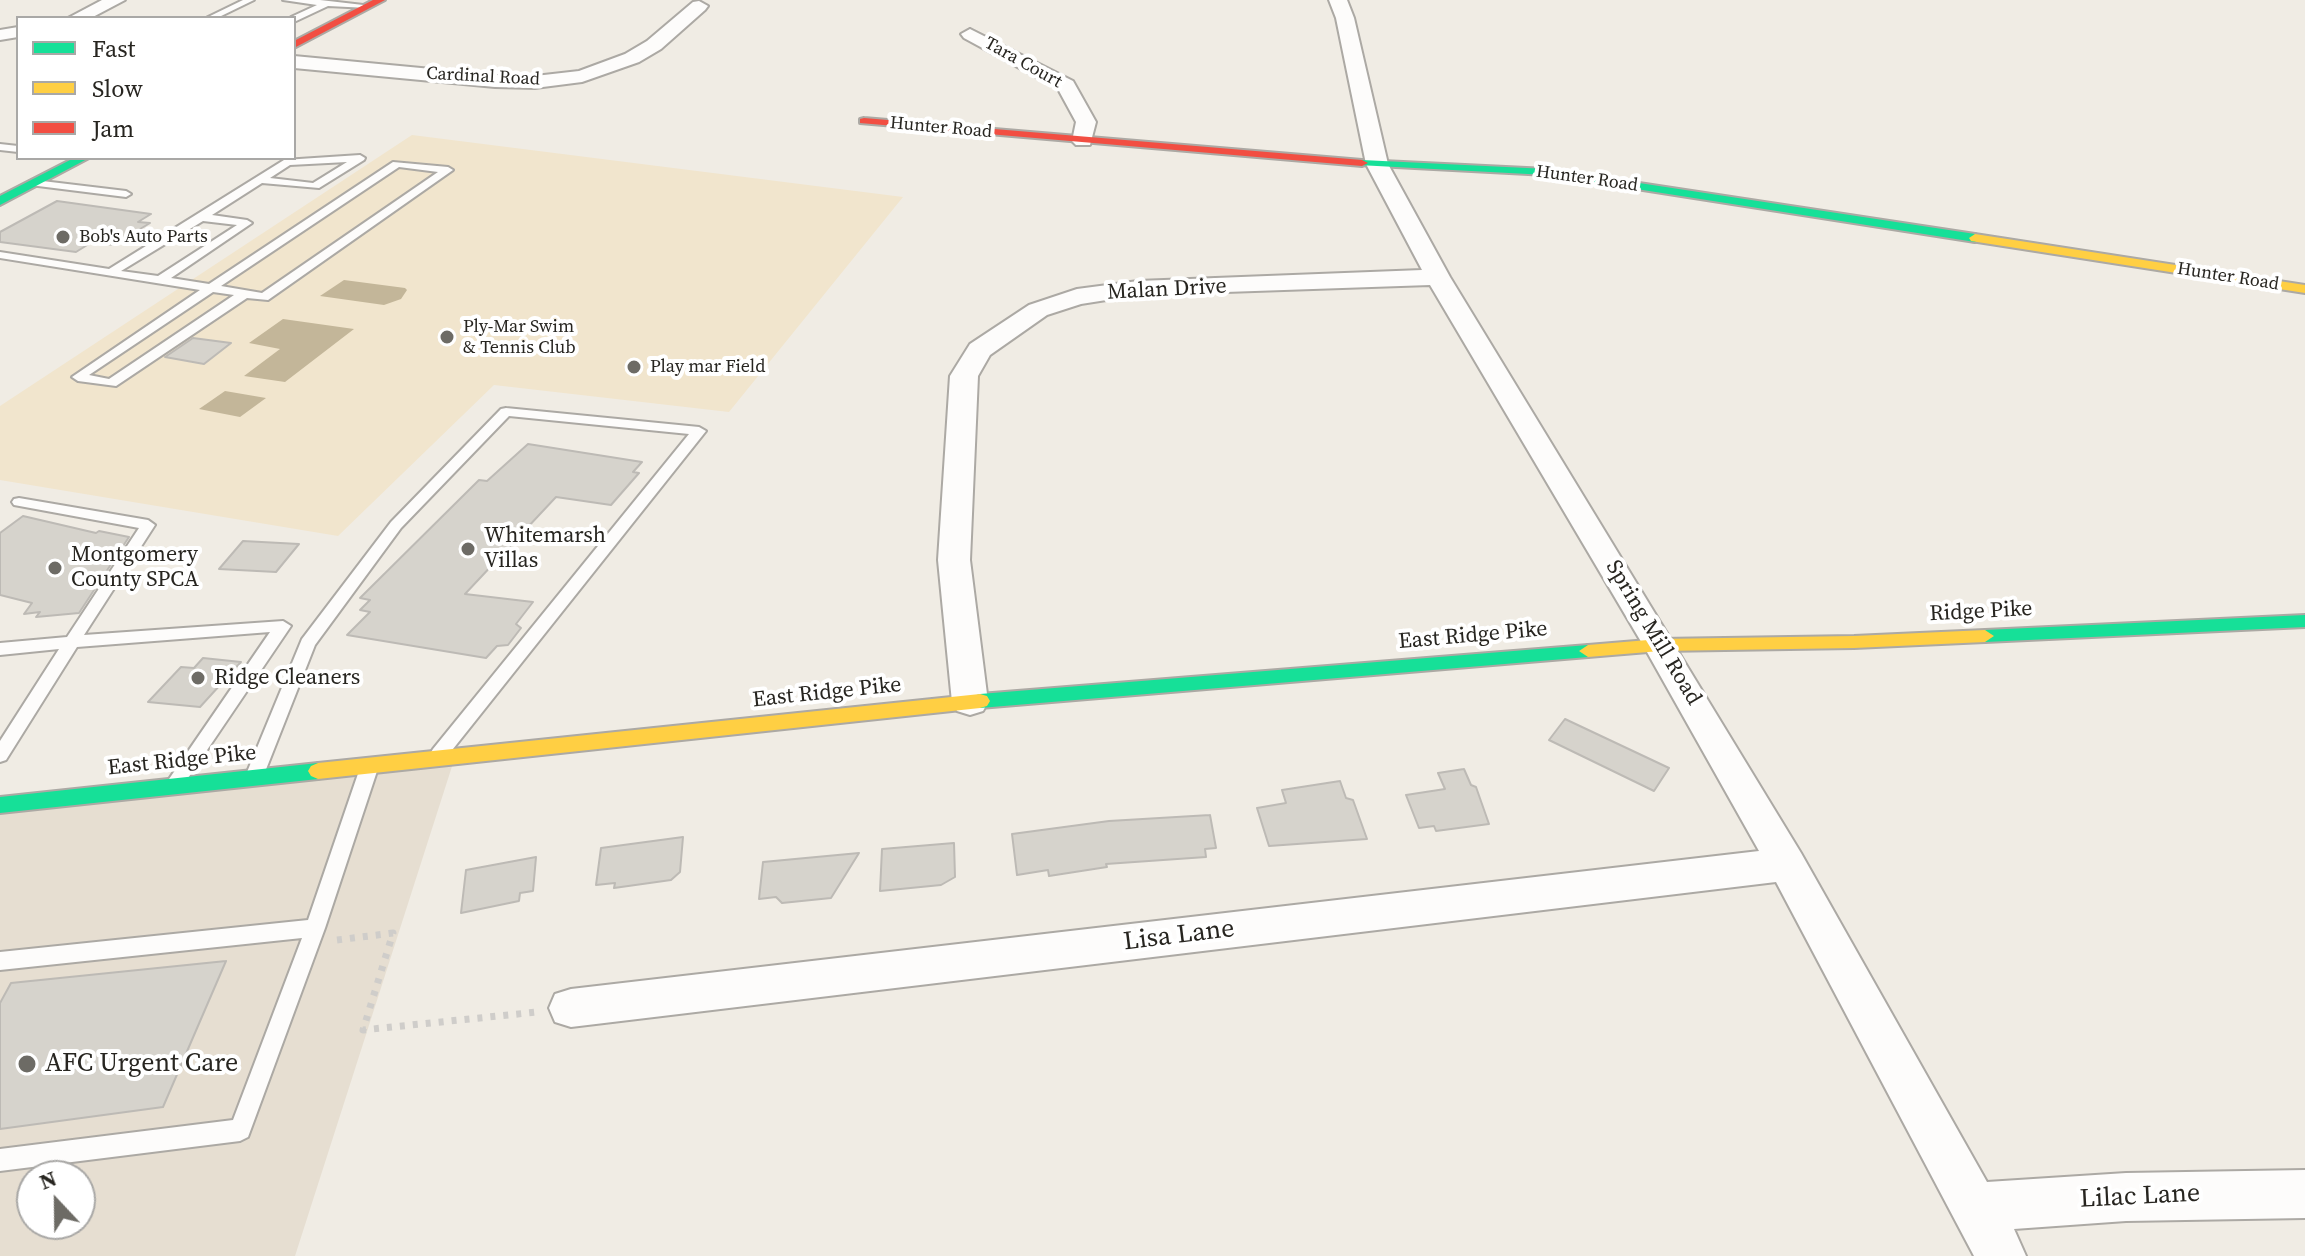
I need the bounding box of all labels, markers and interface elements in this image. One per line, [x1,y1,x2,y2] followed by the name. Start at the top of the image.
[16,16,296,160] legend
[92,32,135,65] text: Fast
[980,33,1066,93] street label: Tara Court
[426,63,540,91] street label: Cardinal Road
[92,72,143,105] text: Slow
[92,112,134,145] text: Jam
[889,113,993,143] street label: Hunter Road
[1535,161,1639,197] street label: Hunter Road
[79,226,208,248] place label: Bob's Auto Parts
[54,228,72,246] marker: Bob's Auto Parts
[2176,258,2280,296] street label: Hunter Road
[1107,274,1227,306] street label: Malan Drive
[463,316,576,358] place label: Ply-Mar Swim & Tennis Club
[438,328,456,346] marker: Ply-Mar Swim & Tennis Club
[650,356,765,378] place label: Play mar Field
[625,358,643,376] marker: Play mar Field
[484,523,606,574] place label: Whitemarsh Villas
[459,540,477,558] marker: Whitemarsh Villas
[71,542,199,594] place label: Montgomery County SPCA
[1599,556,1707,710] street label: Spring Mill Road
[46,559,64,577] marker: Montgomery County SPCA
[1929,596,2033,628] street label: Ridge Pike
[1397,616,1549,656] street label: East Ridge Pike
[214,665,360,691] place label: Ridge Cleaners
[189,669,207,687] marker: Ridge Cleaners
[751,672,903,714] street label: East Ridge Pike
[106,740,258,782] street label: East Ridge Pike
[1122,914,1236,958] street label: Lisa Lane
[45,1048,238,1080] place label: AFC Urgent Care
[16,1053,38,1075] marker: AFC Urgent Care
[16,1160,96,1240] north arrow
[35,1163,61,1197] text: N
[2079,1178,2201,1216] street label: Lilac Lane

